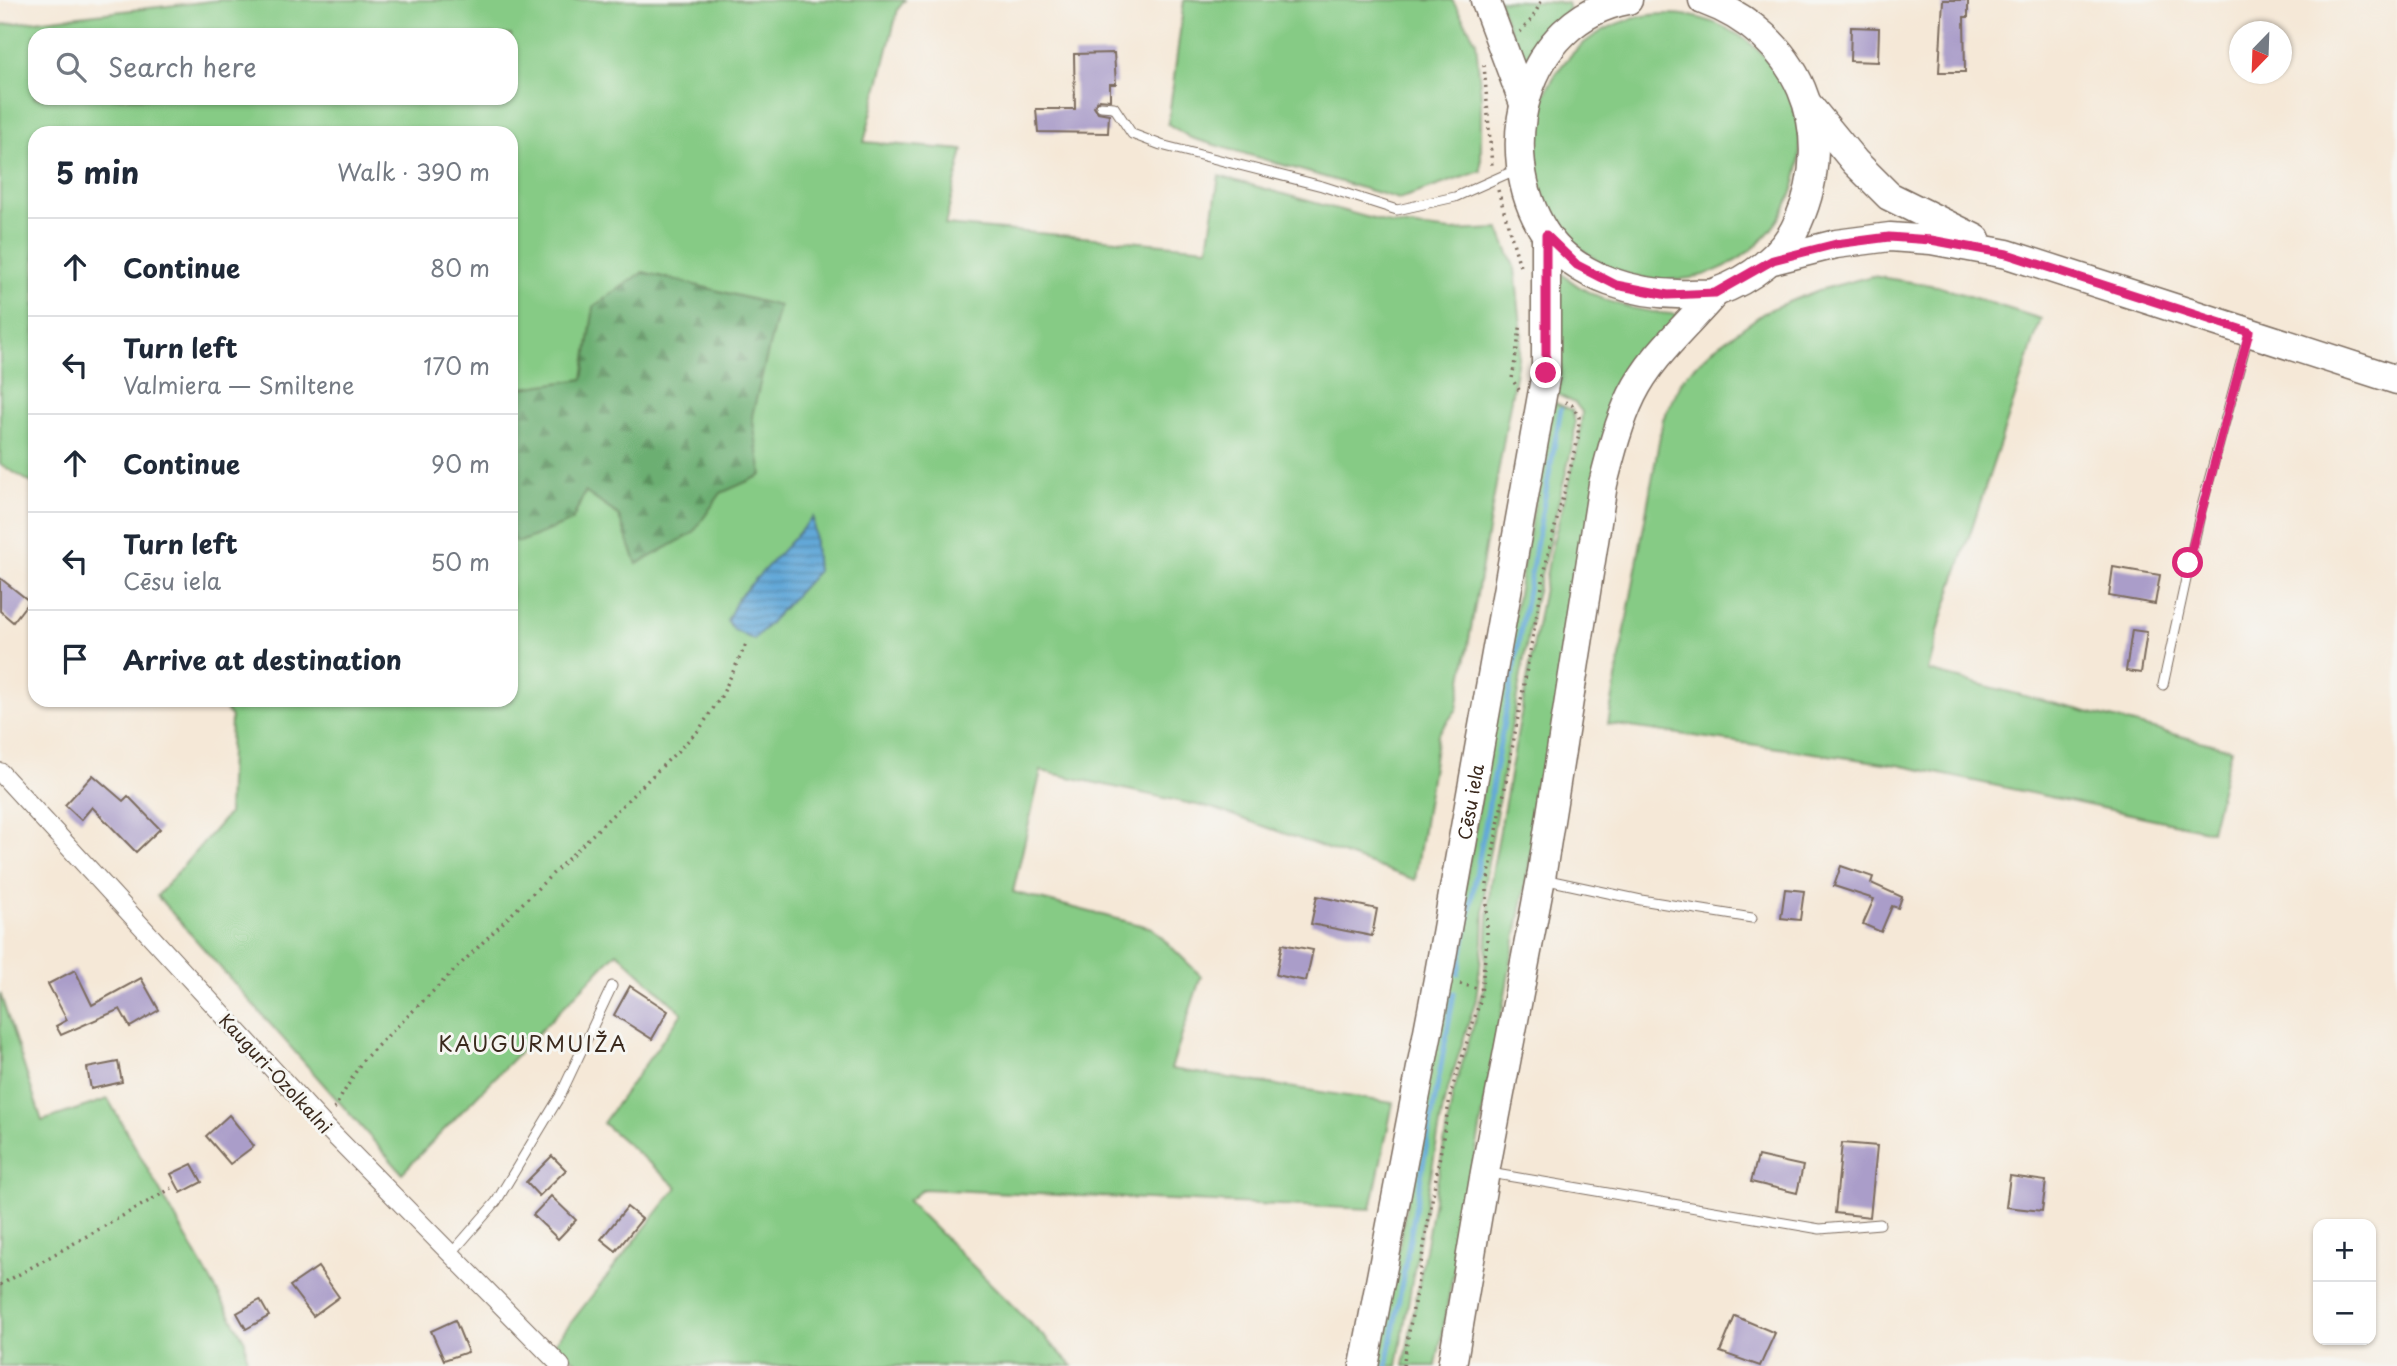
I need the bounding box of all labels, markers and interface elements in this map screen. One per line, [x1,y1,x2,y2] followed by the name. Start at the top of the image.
[2229,21,2292,84] north arrow
[28,28,518,105] search box
[108,47,257,86] text: Search here
[52,48,90,86] icon: search
[56,149,139,194] text: 5 min
[337,154,490,189] text: Walk · 390 m
[56,248,94,286] icon: ahead
[123,248,240,287] text: Continue
[430,250,490,285] text: 80 m
[123,328,238,367] text: Turn left
[56,346,94,384] icon: left
[423,348,490,383] text: 170 m
[1530,357,1561,388] route end
[123,367,355,402] text: Valmiera — Smiltene
[56,444,94,482] icon: ahead
[123,444,240,483] text: Continue
[431,446,490,481] text: 90 m
[123,524,238,563] text: Turn left
[56,542,94,580] icon: left
[430,544,490,579] text: 50 m
[2172,547,2203,578] route start
[123,563,221,598] text: Cēsu iela
[56,640,94,678] icon: arrive
[123,640,402,679] text: Arrive at destination
[1450,761,1490,842] street label: Cēsu iela
[213,1007,339,1139] street label: Kauguri-Ozolkalni
[438,1027,628,1059] district label: KAUGURMUIŽA
[2313,1219,2376,1345] map controls
[2313,1219,2376,1282] button: +
[2313,1282,2376,1345] button: −

